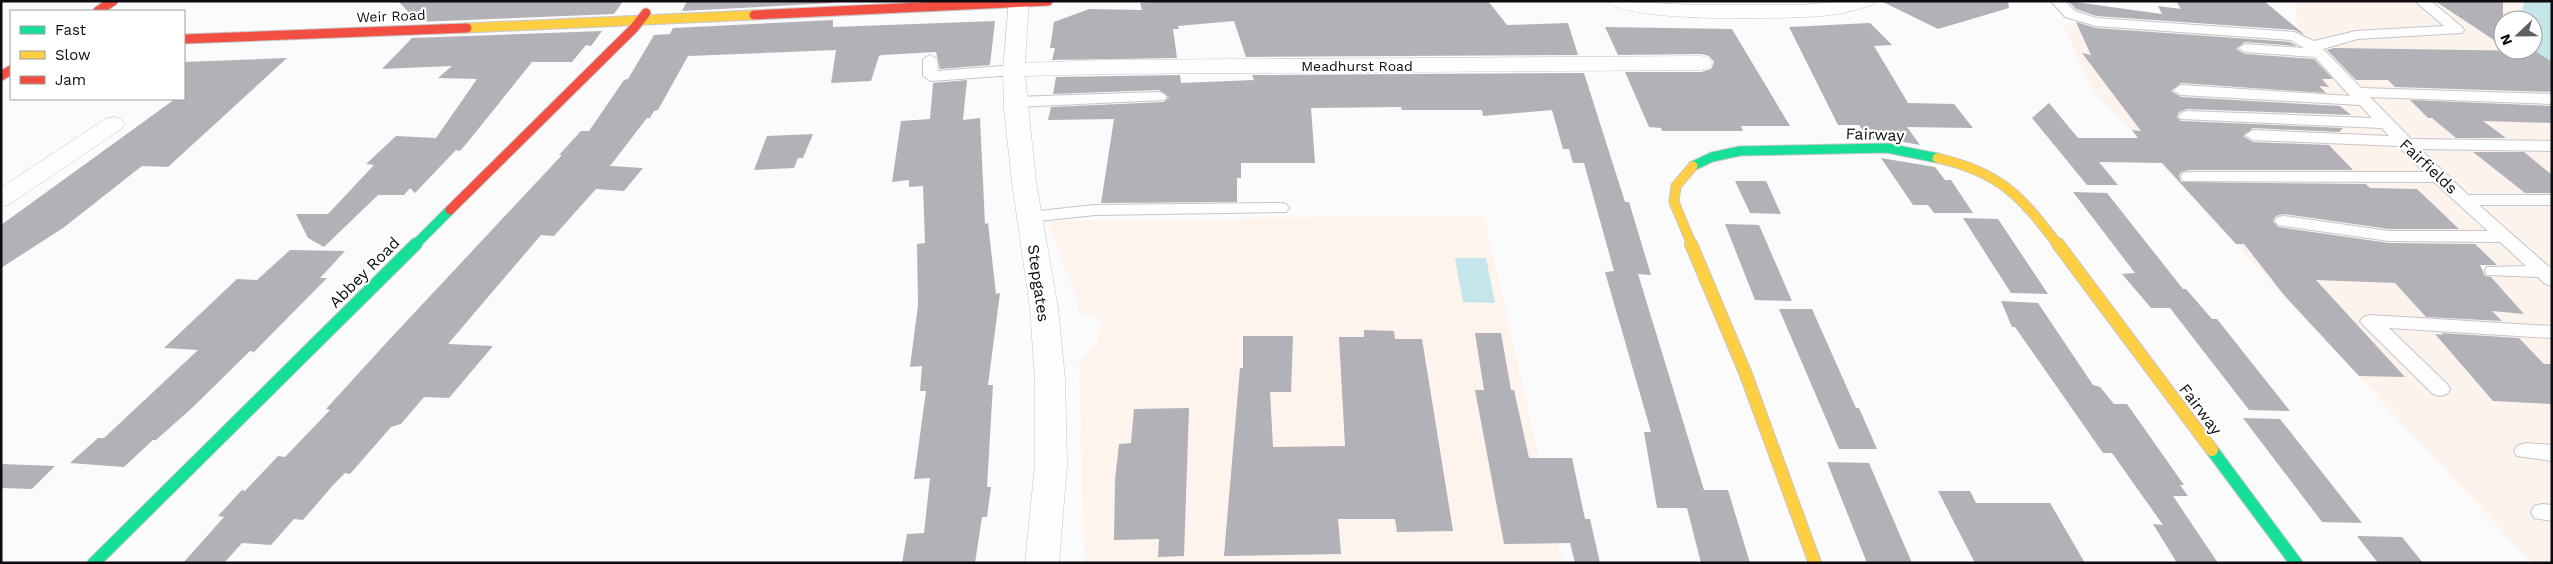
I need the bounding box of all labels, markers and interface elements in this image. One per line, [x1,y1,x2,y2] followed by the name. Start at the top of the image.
[356,7,426,25] street label: Weir Road
[10,10,185,100] legend
[2493,10,2543,60] north arrow
[55,21,87,39] text: Fast
[2497,32,2515,48] text: N
[55,46,91,64] text: Slow
[1301,58,1413,74] street label: Meadhurst Road
[55,71,86,89] text: Jam
[1845,124,1905,145] street label: Fairway
[2396,135,2461,198] street label: Fairfields
[325,233,404,312] street label: Abbey Road
[1024,243,1053,323] street label: Stepgates
[2175,380,2226,439] street label: Fairway

